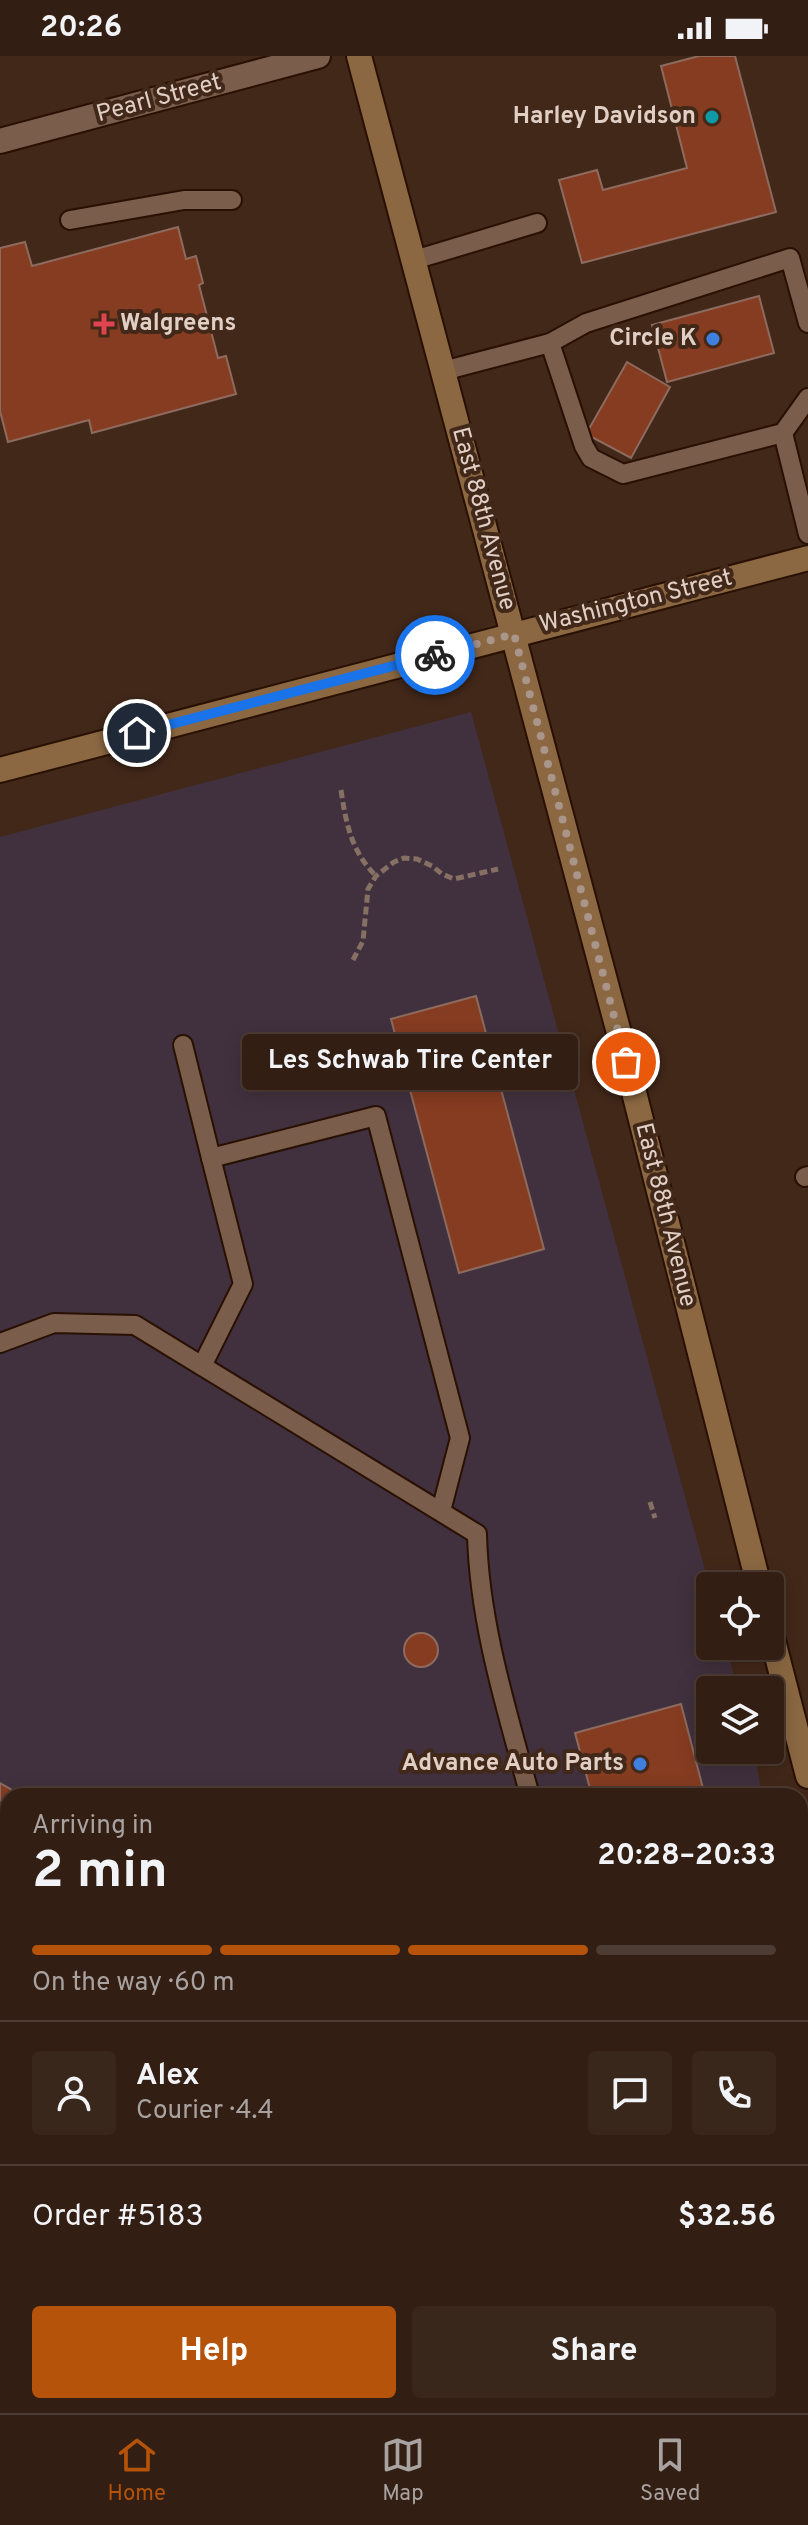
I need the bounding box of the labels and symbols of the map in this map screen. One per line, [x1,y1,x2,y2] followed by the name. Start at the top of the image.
[93,68,225,130] street label: Pearl Street
[513,102,696,132] place label: Harley Davidson
[703,108,721,126] marker: Harley Davidson
[120,309,236,339] place label: Walgreens
[95,315,113,333] marker: Walgreens
[609,324,697,354] place label: Circle K
[704,330,722,348] marker: Circle K
[444,424,522,614] street label: East 88th Avenue
[536,564,736,640] street label: Washington Street
[395,615,475,695] courier
[103,699,171,767] pin
[592,1028,660,1096] pin
[242,1034,578,1090] callout: Les Schwab Tire Center
[628,1120,702,1310] street label: East 88th Avenue
[401,1749,624,1779] place label: Advance Auto Parts
[631,1755,649,1773] marker: Advance Auto Parts

